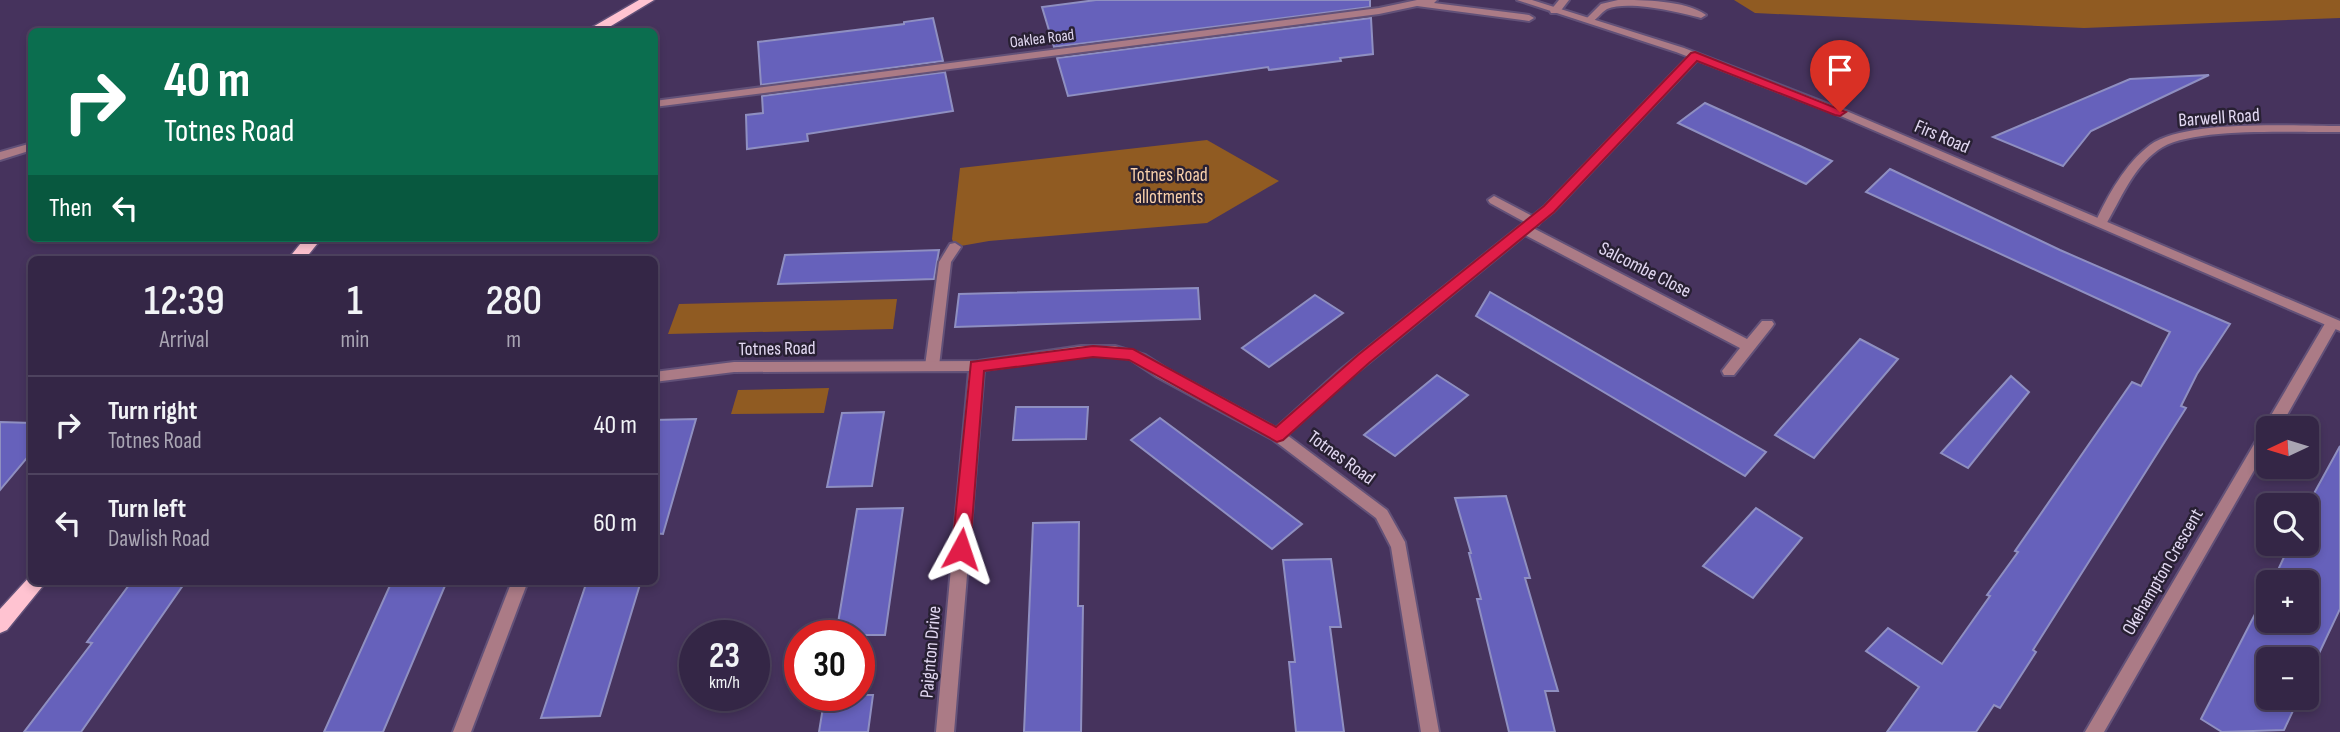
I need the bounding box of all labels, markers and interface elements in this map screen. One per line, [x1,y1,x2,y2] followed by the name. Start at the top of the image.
[1009,26,1075,52] street label: Oaklea Road
[1810,40,1870,112] pin
[1821,51,1859,89] icon: arrive
[164,52,250,111] text: 40 m
[49,56,140,147] icon: right
[2178,104,2260,132] street label: Barwell Road
[164,112,294,151] text: Totnes Road
[1911,115,1973,159] street label: Firs Road
[1130,164,1208,209] park label: Totnes Road allotments
[106,189,144,227] icon: left
[49,193,92,224] text: Then
[1595,237,1695,303] street label: Salcombe Close
[144,276,225,327] text: 12:39
[347,276,363,327] text: 1
[485,276,542,327] text: 280
[160,326,209,354] text: Arrival
[341,326,369,354] text: min
[506,326,521,354] text: m
[738,337,816,361] street label: Totnes Road
[108,396,197,427] text: Turn right
[49,406,87,444] icon: right
[594,410,637,441] text: 40 m
[2256,416,2319,480] north arrow
[2256,416,2319,710] map controls
[1303,426,1379,490] street label: Totnes Road
[108,427,202,455] text: Totnes Road
[2256,493,2319,556] button: search
[108,494,186,525] text: Turn left
[49,504,87,542] icon: left
[2118,505,2209,639] street label: Okehampton Crescent
[593,508,637,539] text: 60 m
[924,512,998,586] position arrow
[108,525,210,553] text: Dawlish Road
[2256,570,2319,633] button: +
[916,605,946,699] street label: Paignton Drive
[784,620,875,711] speed limit sign: 30
[709,635,740,678] text: 23
[2256,647,2319,710] button: −
[709,672,740,693] text: km/h

